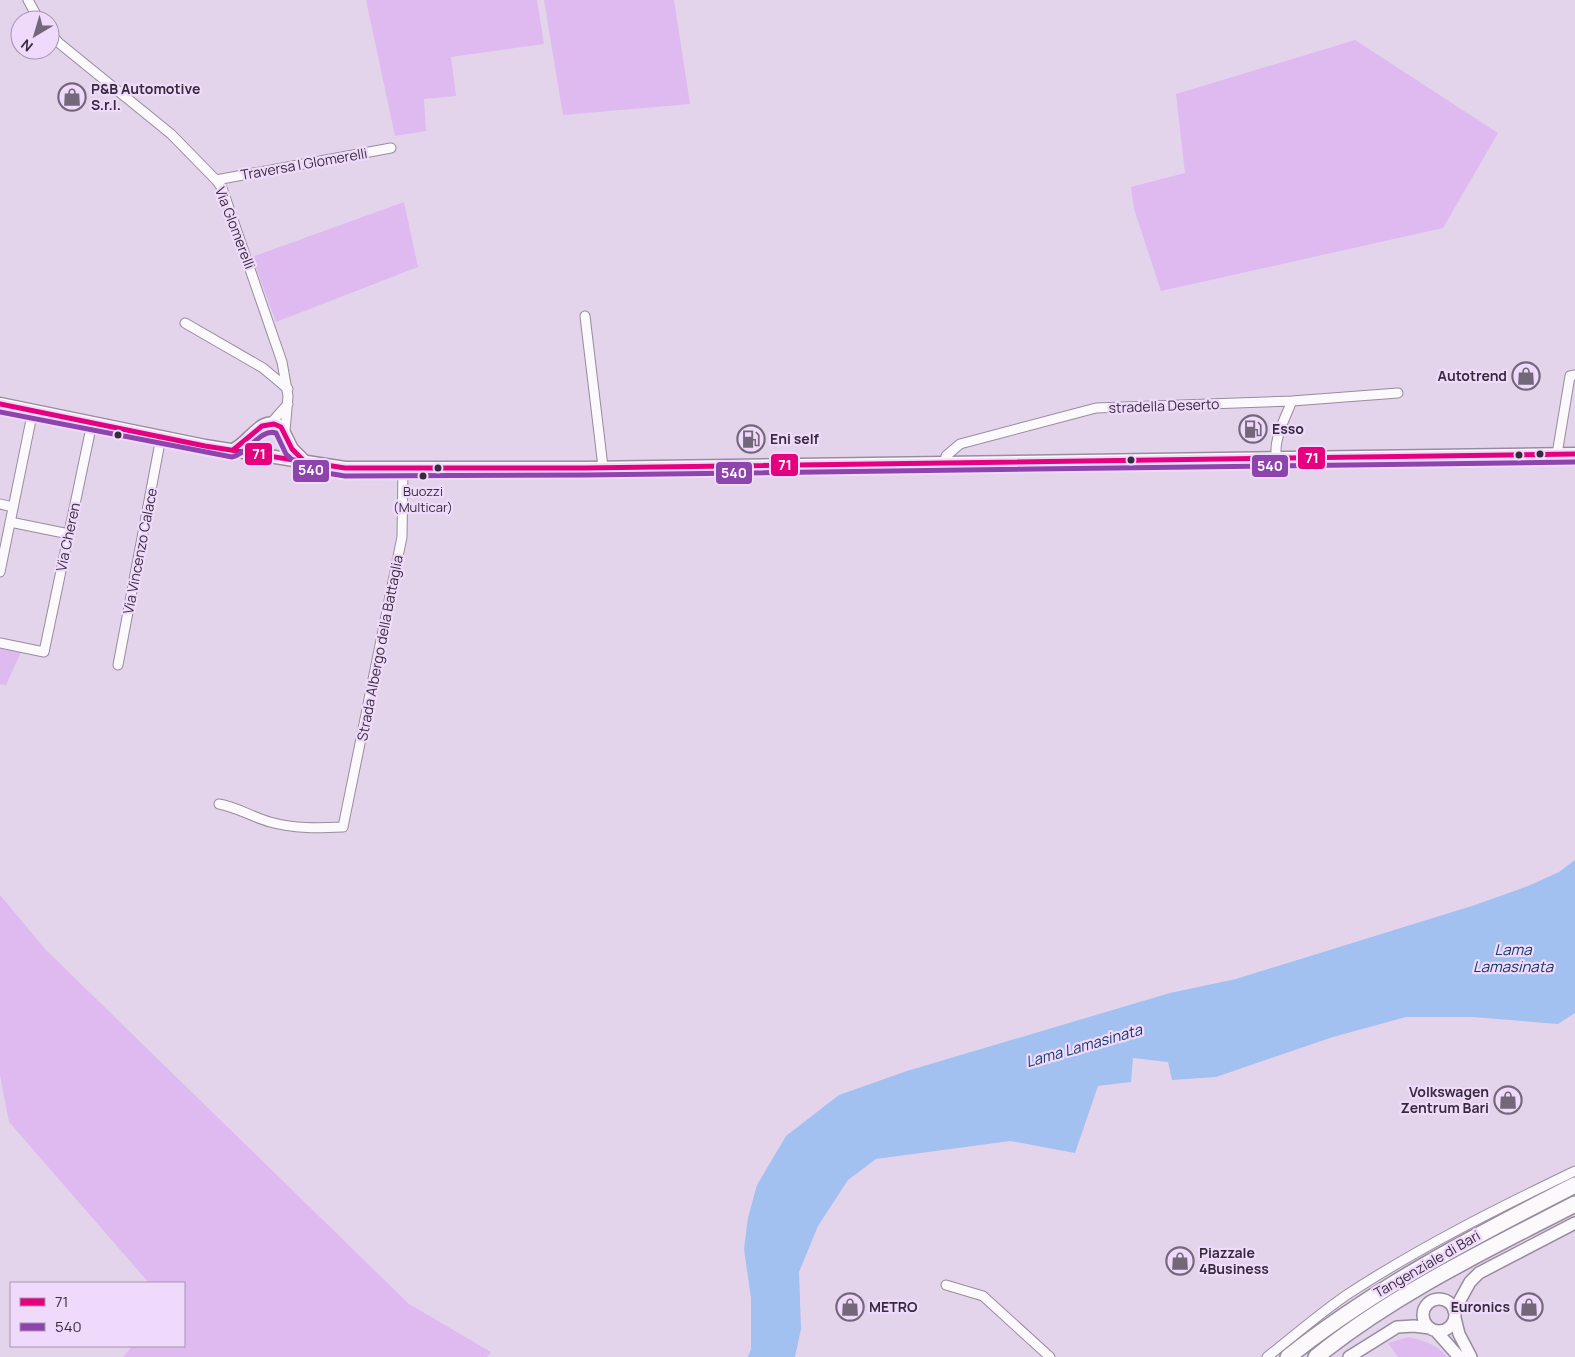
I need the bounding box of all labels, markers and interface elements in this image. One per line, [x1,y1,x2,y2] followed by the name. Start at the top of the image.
[10,10,60,60] north arrow
[17,35,37,56] text: N
[91,79,200,114] place label: P&B Automotive S.r.l.
[57,82,87,112] shop icon: P&B Automotive S.r.l.
[239,143,369,184] street label: Traversa I Glomerelli
[211,184,260,272] street label: Via Glomerelli
[1511,361,1541,391] shop icon: Autotrend
[1438,366,1507,385] place label: Autotrend
[1108,394,1220,417] street label: stradella Deserto
[1238,414,1268,444] fuel station icon: Esso
[1272,419,1304,438] place label: Esso
[736,424,766,454] fuel station icon: Eni self
[770,429,820,448] place label: Eni self
[113,430,123,440] unlabelled marker
[244,442,273,466] line badge: 71
[252,444,266,463] text: 71
[1297,446,1326,470] line badge: 71
[1305,448,1319,467] text: 71
[1535,449,1545,459] unlabelled marker
[1514,450,1524,460] unlabelled marker
[770,453,799,477] line badge: 71
[1251,454,1289,478] line badge: 540
[778,455,792,474] text: 71
[1126,455,1136,465] unlabelled marker
[1257,456,1283,475] text: 540
[292,459,330,483] line badge: 540
[298,460,324,479] text: 540
[715,461,753,485] line badge: 540
[433,463,443,473] unlabelled marker
[721,463,747,482] text: 540
[418,471,428,481] marker: Buozzi (Multicar)
[393,482,453,516] place label: Buozzi (Multicar)
[118,486,161,616] street label: Via Vincenzo Calace
[51,501,84,573] street label: Via Cheren
[352,553,407,743] street label: Strada Albergo della Battaglia
[1473,939,1554,977] water label: Lama Lamasinata
[1023,1019,1145,1072] water label: Lama Lamasinata
[1401,1082,1489,1117] place label: Volkswagen Zentrum Bari
[1493,1085,1523,1115] shop icon: Volkswagen Zentrum Bari
[1370,1225,1483,1302] street label: Tangenziale di Bari
[1199,1243,1269,1278] place label: Piazzale 4Business
[1165,1246,1195,1276] shop icon: Piazzale 4Business
[10,1282,185,1347] legend
[55,1291,68,1312] text: 71
[835,1292,865,1322] shop icon: METRO
[1514,1292,1544,1322] shop icon: Euronics
[869,1297,918,1316] place label: METRO
[1451,1297,1510,1316] place label: Euronics
[55,1316,82,1337] text: 540

